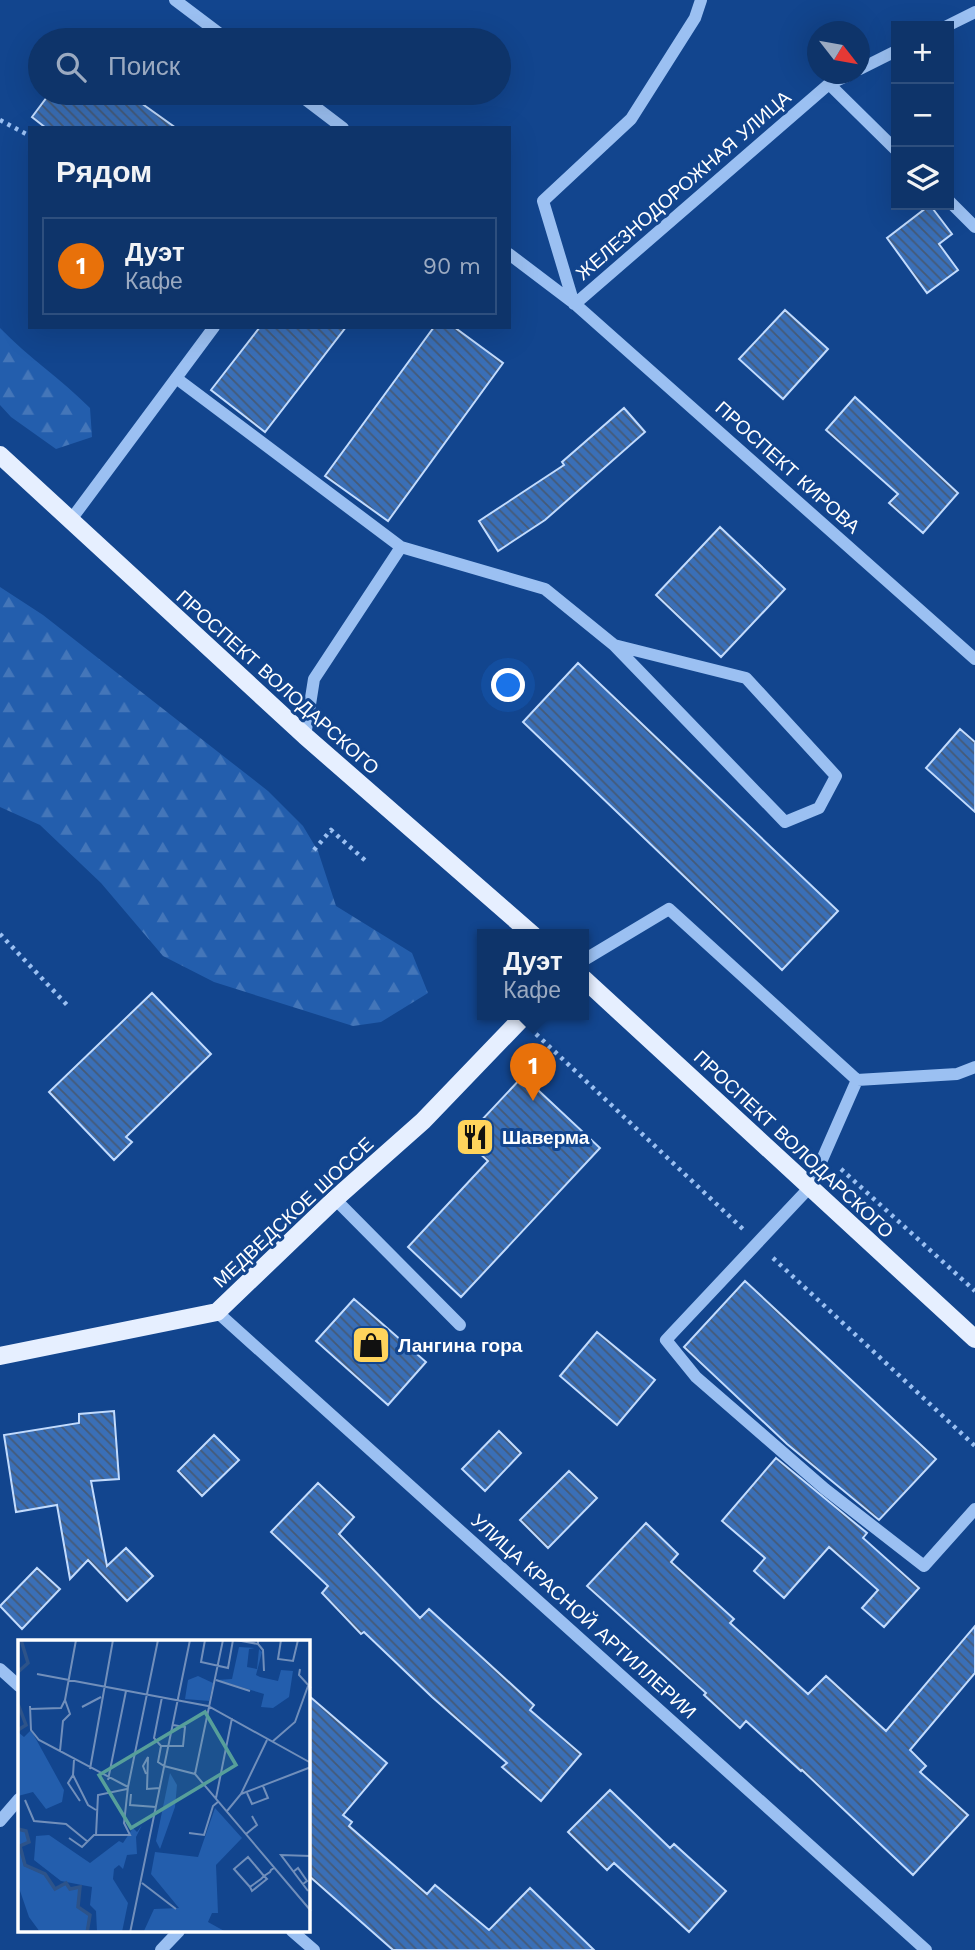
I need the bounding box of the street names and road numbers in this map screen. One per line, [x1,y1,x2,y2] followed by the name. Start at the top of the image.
[571,86,796,285] street label: ЖЕЛЕЗНОДОРОЖНАЯ УЛИЦА
[711,396,865,538] street label: ПРОСПЕКТ КИРОВА
[172,585,384,779] street label: ПРОСПЕКТ ВОЛОДАРСКОГО
[689,1046,898,1243] street label: ПРОСПЕКТ ВОЛОДАРСКОГО
[209,1132,378,1293] street label: МЕДВЕДСКОЕ ШОССЕ
[466,1509,701,1724] street label: УЛИЦА КРАСНОЙ АРТИЛЛЕРИИ

